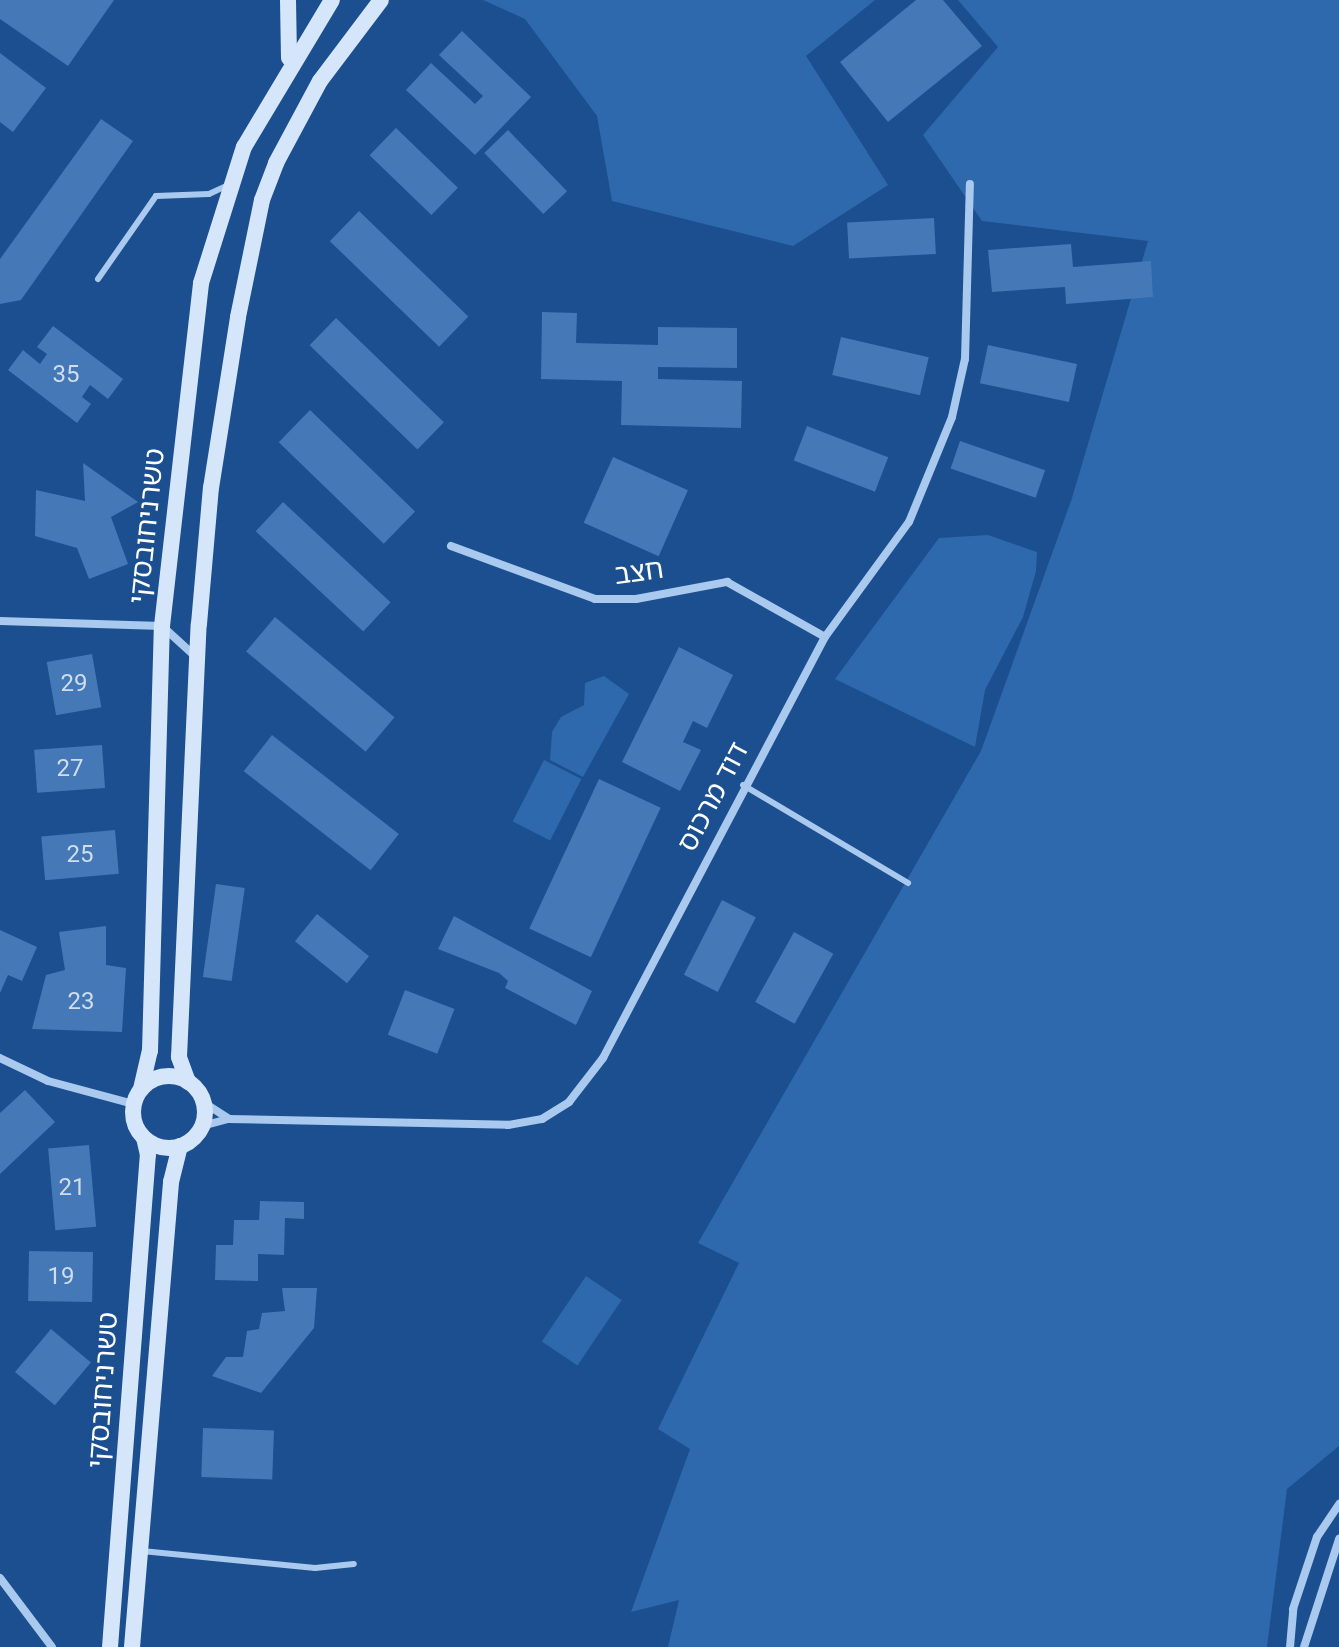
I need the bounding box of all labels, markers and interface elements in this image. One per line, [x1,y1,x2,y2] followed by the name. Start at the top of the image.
[53,361,79,389] house number: 35
[122,446,172,606] street label: טשרניחובסקי
[612,552,666,592] street label: חצב
[61,670,87,698] house number: 29
[670,737,756,857] street label: דוד מרכוס
[57,755,83,783] house number: 27
[67,841,93,869] house number: 25
[68,988,94,1016] house number: 23
[59,1174,85,1202] house number: 21
[48,1263,74,1291] house number: 19
[81,1311,125,1469] street label: טשרניחובסקי

